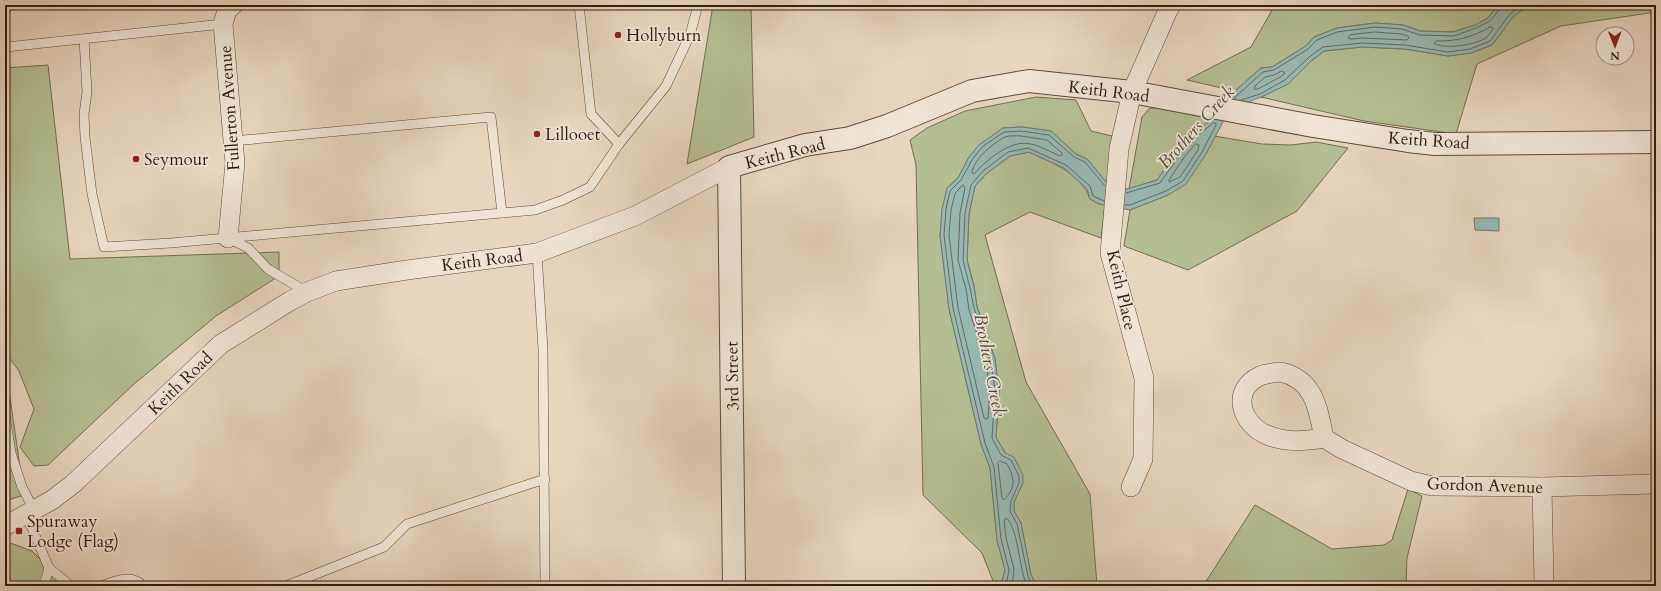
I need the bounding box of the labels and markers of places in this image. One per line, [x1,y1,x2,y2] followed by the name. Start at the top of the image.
[626,24,702,47] place label: Hollyburn
[613,30,623,40] marker: Hollyburn
[545,123,601,146] place label: Lillooet
[532,129,542,139] marker: Lillooet
[144,148,209,171] place label: Seymour
[131,154,141,164] marker: Seymour
[27,510,119,553] place label: Spuraway Lodge (Flag)
[14,526,24,536] marker: Spuraway Lodge (Flag)

